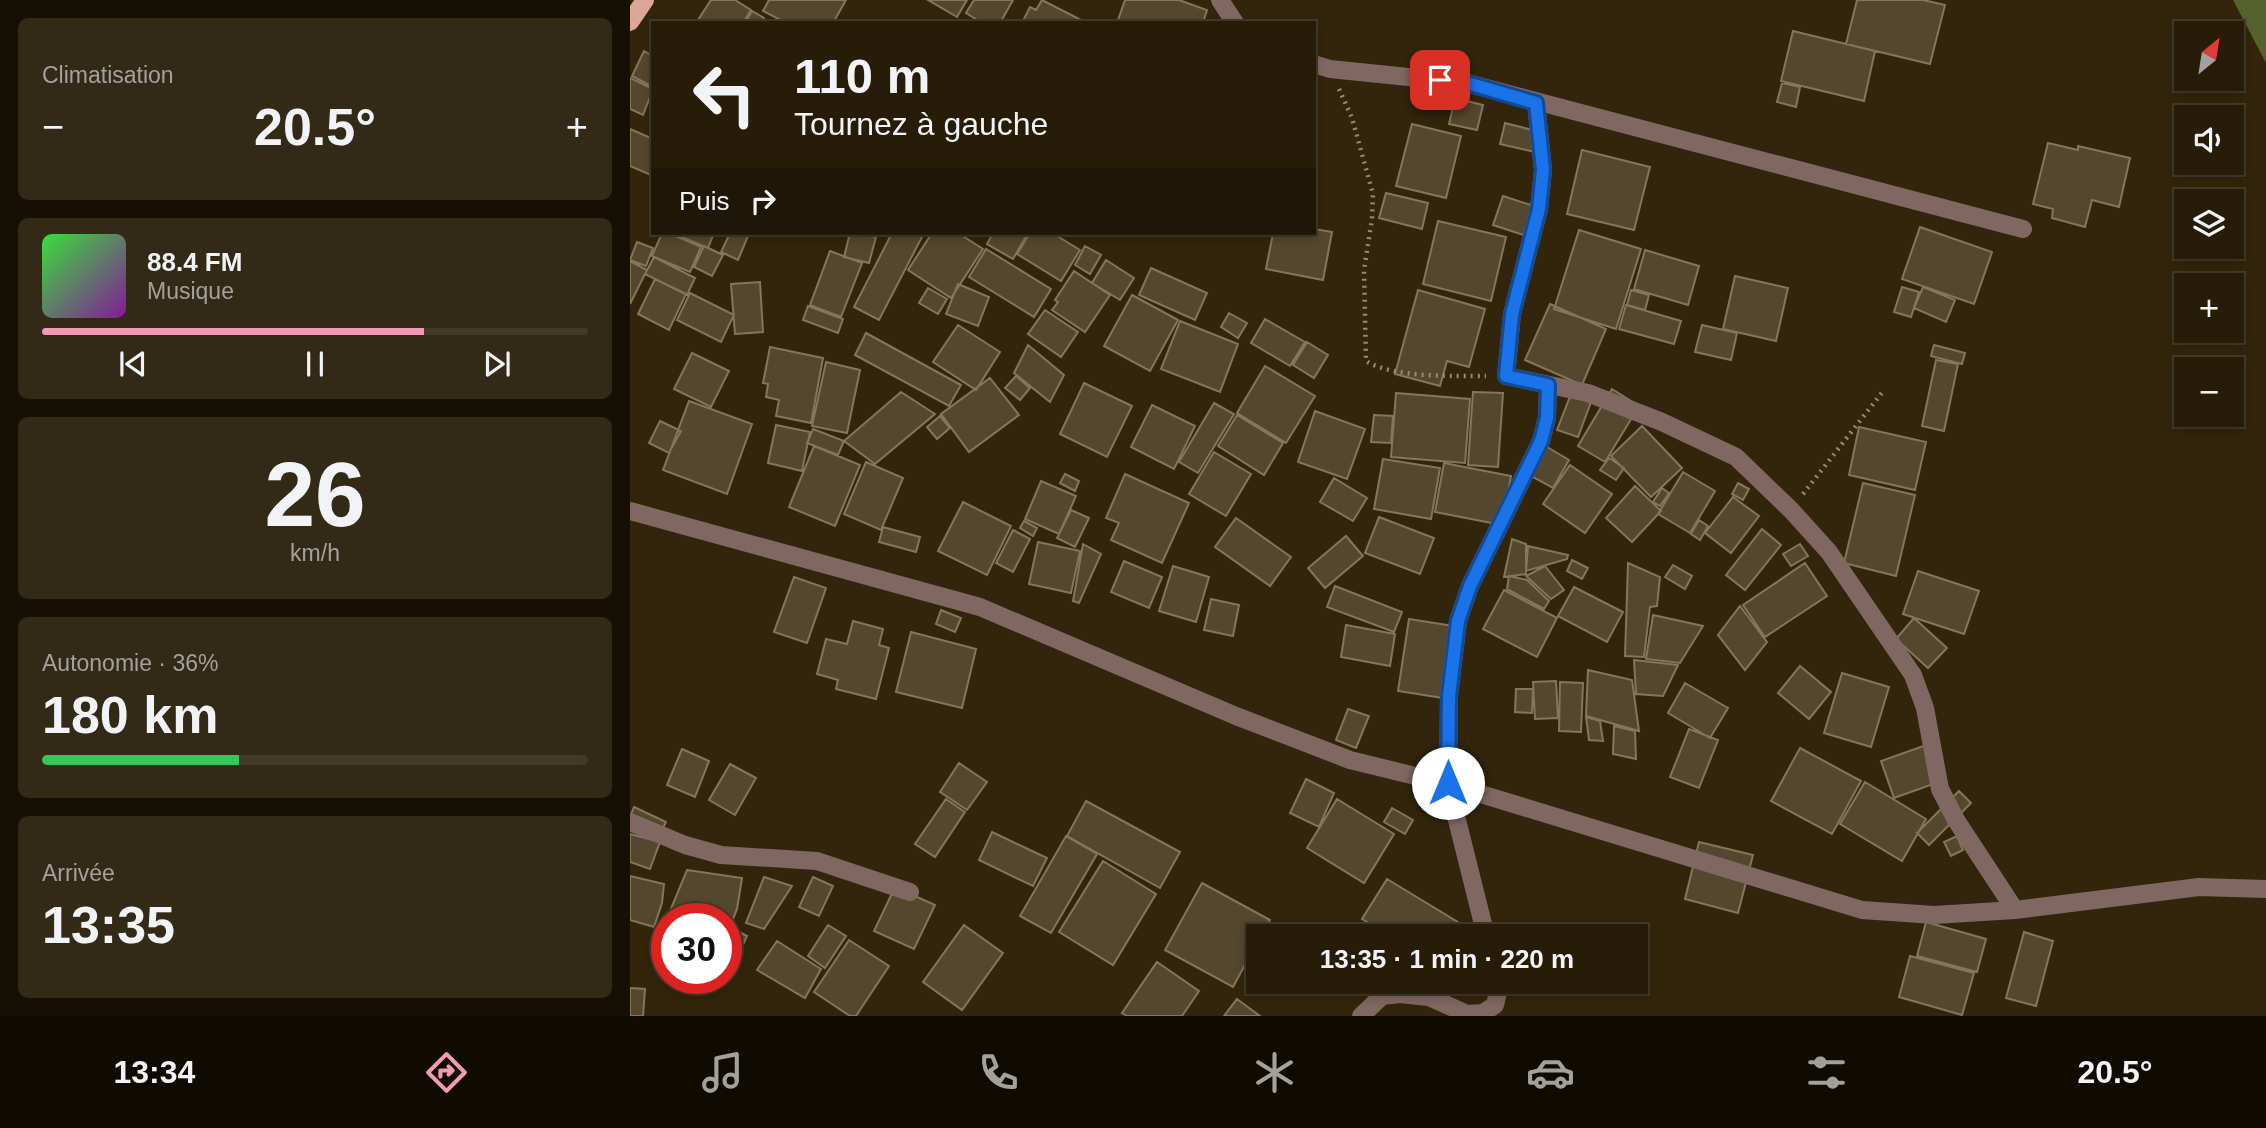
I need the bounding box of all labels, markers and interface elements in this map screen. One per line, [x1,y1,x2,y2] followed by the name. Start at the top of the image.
[2174,21,2244,91] north arrow
[2174,21,2244,427] map controls
[679,49,770,140] icon: left
[794,49,930,103] text: 110 m
[1410,50,1470,110] pin
[1421,61,1459,99] icon: arrive
[42,62,174,88] text: Climatisation
[254,98,376,156] text: 20.5°
[2174,105,2244,175] button: sound
[42,106,64,148] text: −
[566,106,588,148] text: +
[794,106,1048,142] text: Tournez à gauche
[744,182,782,220] icon: right
[679,186,730,216] text: Puis
[2174,189,2244,259] button: layers
[147,247,242,277] text: 88.4 FM
[2174,273,2244,343] button: +
[147,278,234,304] text: Musique
[114,345,152,383] icon: previous
[296,345,334,383] icon: pause
[478,345,516,383] icon: next
[2174,357,2244,427] button: −
[264,444,366,545] text: 26
[290,540,340,566] text: km/h
[42,650,218,676] text: Autonomie · 36%
[42,686,218,744] text: 180 km
[1411,746,1485,820] position arrow
[42,860,115,886] text: Arrivée
[42,896,175,954] text: 13:35
[651,903,742,994] speed limit sign: 30
[1320,944,1574,974] text: 13:35 · 1 min · 220 m
[422,1048,471,1097] icon: directions
[698,1048,747,1097] icon: music
[974,1048,1023,1097] icon: phone
[1250,1048,1299,1097] icon: climate
[1526,1048,1575,1097] icon: car
[1802,1048,1851,1097] icon: filters
[113,1054,195,1090] text: 13:34
[2077,1054,2152,1090] text: 20.5°

